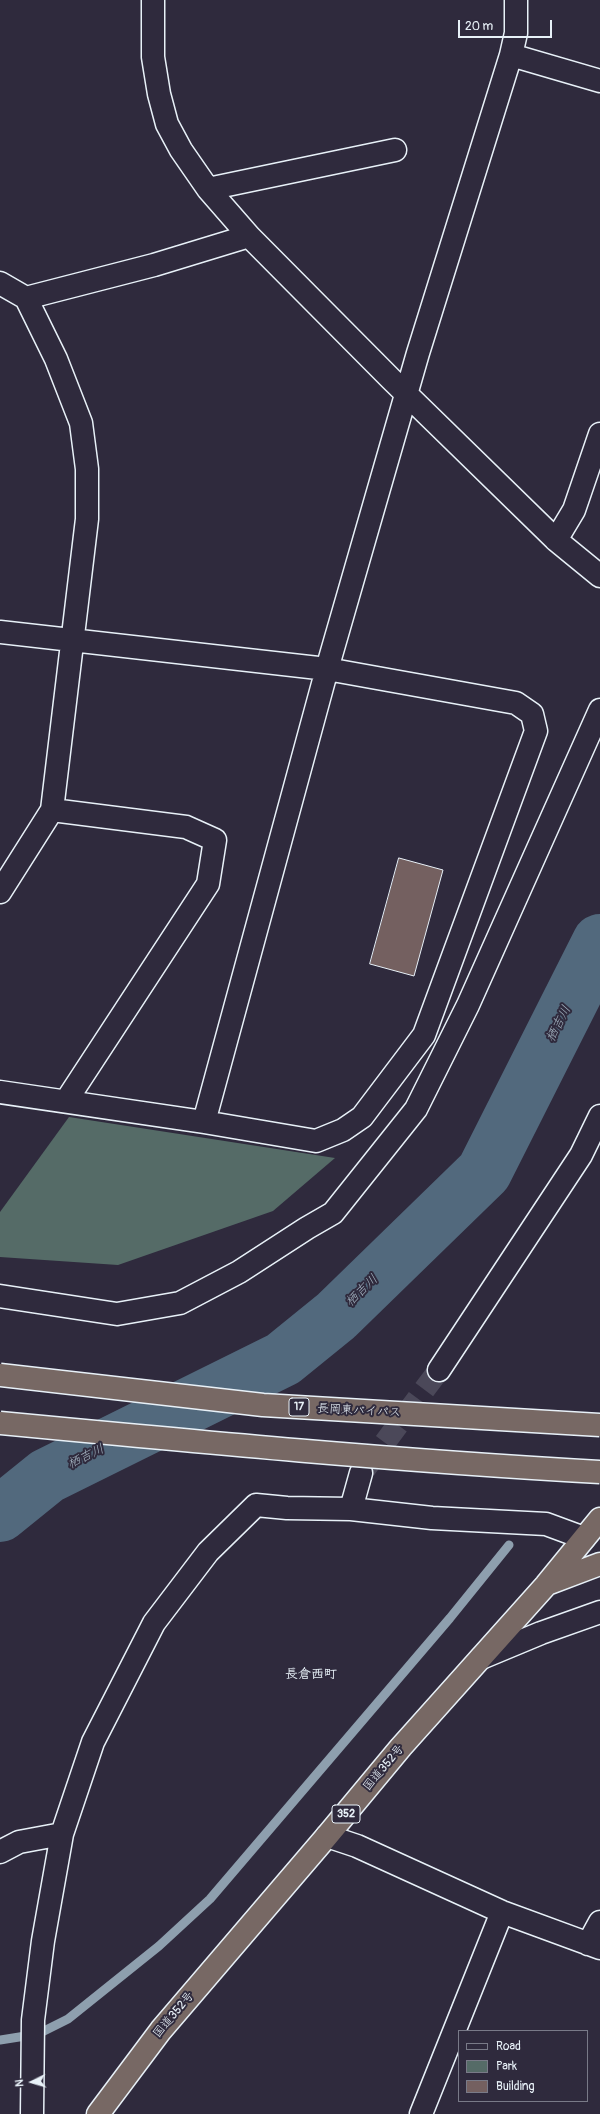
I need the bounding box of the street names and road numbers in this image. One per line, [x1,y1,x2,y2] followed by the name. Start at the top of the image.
[289,1398,309,1416] road number: 17
[317,1402,401,1420] street label: 長岡東バイパス
[361,1742,407,1794] street label: 国道352号
[332,1805,360,1823] road number: 352
[151,1989,197,2041] street label: 国道352号

